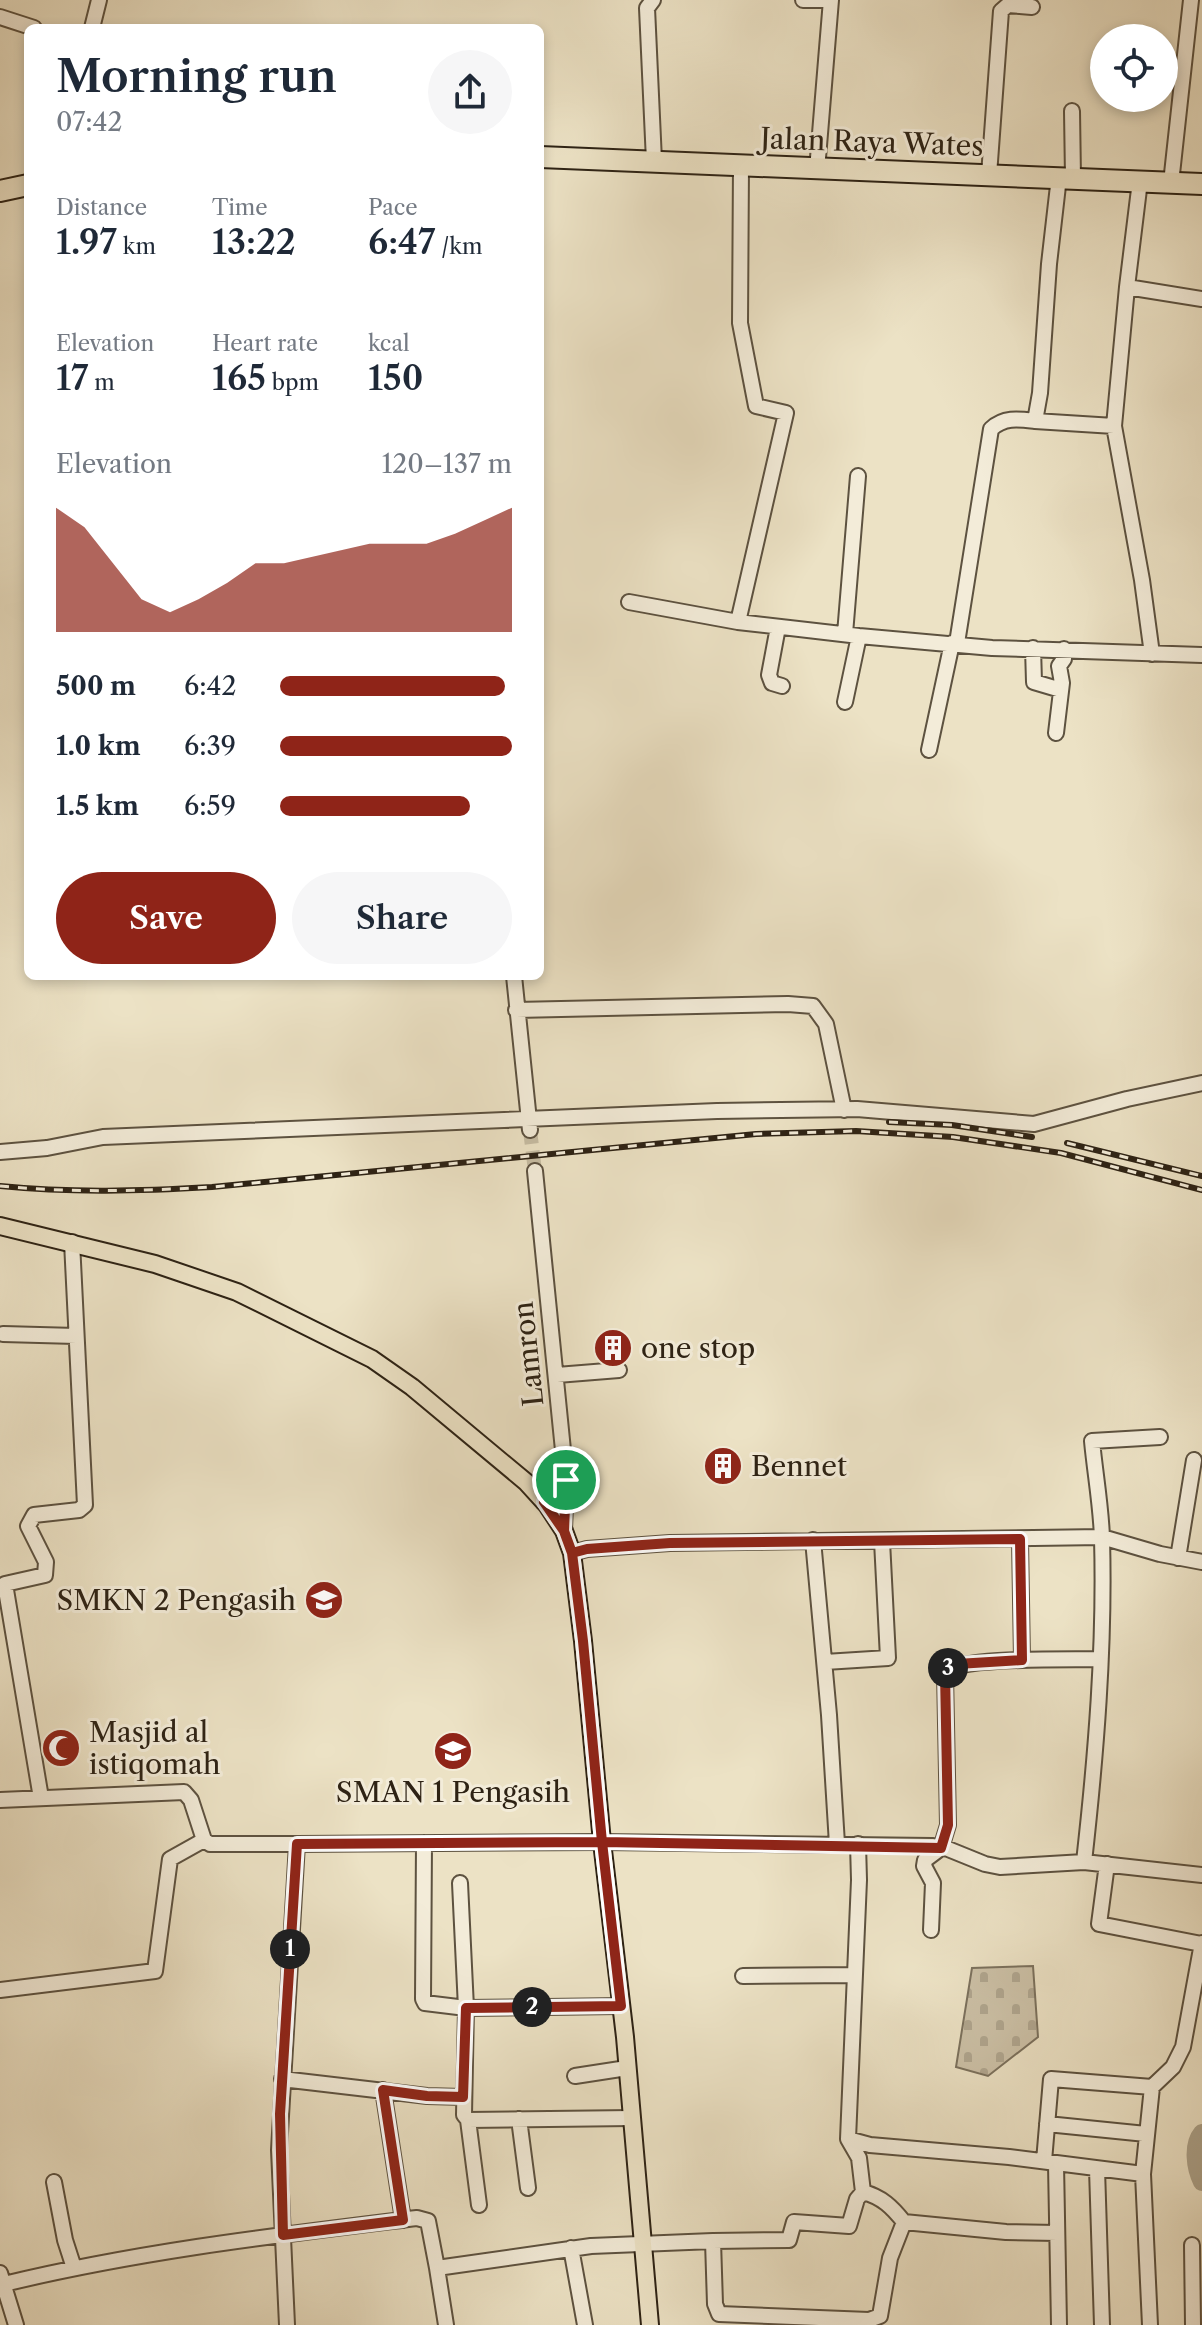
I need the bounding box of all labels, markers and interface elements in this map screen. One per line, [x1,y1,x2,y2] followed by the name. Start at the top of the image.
[1090,24,1178,112] map controls
[1090,24,1178,112] button: locate
[56,49,337,103] text: Morning run
[428,50,512,134] button: share
[56,106,123,138] text: 07:42
[756,121,984,163] street label: Jalan Raya Wates
[56,194,147,221] text: Distance
[212,194,268,221] text: Time
[368,194,418,221] text: Pace
[56,221,117,263] text: 1.97
[212,221,296,263] text: 13:22
[368,221,435,263] text: 6:47
[117,233,156,260] text: km
[435,233,483,260] text: /km
[56,330,154,357] text: Elevation
[212,330,318,357] text: Heart rate
[368,330,410,357] text: kcal
[56,357,88,399] text: 17
[212,357,266,399] text: 165
[368,357,423,399] text: 150
[88,369,115,396] text: m
[266,369,319,396] text: bpm
[56,448,172,480] text: Elevation
[381,448,512,480] text: 120–137 m
[56,670,136,702] text: 500 m
[184,670,237,702] text: 6:42
[56,730,141,762] text: 1.0 km
[184,730,236,762] text: 6:39
[56,790,139,822] text: 1.5 km
[184,790,236,822] text: 6:59
[56,872,276,964] button: Save
[292,872,512,964] button: Share
[506,1300,550,1408] street label: Lamron
[592,1327,634,1369] building icon: one stop
[641,1331,755,1365] place label: one stop
[702,1445,744,1487] building icon: Bennet
[532,1446,600,1514] pin
[751,1449,847,1483] place label: Bennet
[544,1458,588,1502] icon: arrive
[303,1579,345,1621] school or university icon: SMKN 2 Pengasih
[56,1583,296,1617] place label: SMKN 2 Pengasih
[928,1648,968,1688] pin: 3
[942,1654,954,1681] text: 3
[89,1715,220,1781] place label: Masjid al istiqomah
[40,1727,82,1769] mosque icon: Masjid al istiqomah
[432,1730,474,1772] school or university icon: SMAN 1 Pengasih
[336,1775,570,1809] place label: SMAN 1 Pengasih
[270,1929,310,1969] pin: 1
[285,1935,295,1962] text: 1
[512,1987,552,2027] pin: 2
[526,1993,539,2020] text: 2

